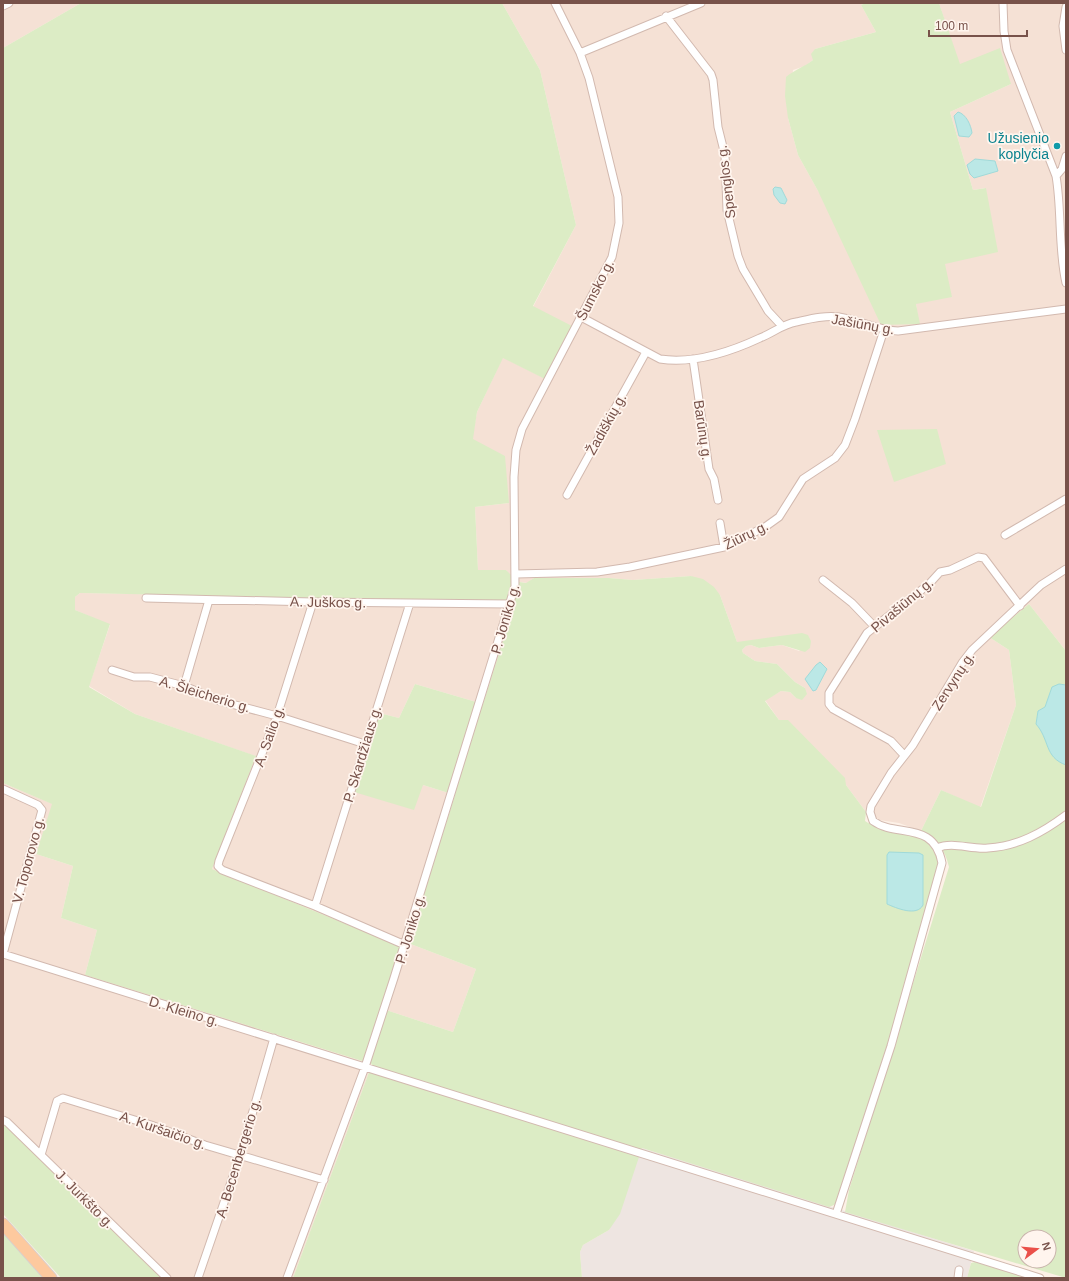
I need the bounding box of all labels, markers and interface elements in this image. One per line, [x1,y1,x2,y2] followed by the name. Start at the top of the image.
[929,12,1027,38] scale bar
[935,19,968,33] text: 100 m
[988,130,1049,162] place label: Užusienio koplyčia
[1052,141,1062,151] marker: Užusienio koplyčia
[714,144,738,220] street label: Spenglos g.
[573,257,617,323] street label: Šumsko g.
[830,311,896,337] street label: Jašiūnų g.
[583,391,629,457] street label: Žadiškių g.
[691,399,715,461] street label: Barūnų g.
[721,517,771,553] street label: Žiūrų g.
[868,574,936,636] street label: Pivašiūnų g.
[487,582,523,656] street label: P. Joniko g.
[290,593,366,611] street label: A. Juškos g.
[928,649,978,713] street label: Zervynų g.
[158,673,252,715] street label: A. Šleicherio g.
[251,703,287,769] street label: A. Salio g.
[340,704,384,804] street label: P. Skardžiaus g.
[9,815,47,905] street label: V. Toporovo g.
[392,893,428,965] street label: P. Joniko g.
[147,993,221,1029] street label: D. Kleino g.
[212,1096,264,1220] street label: A. Becenbergerio g.
[118,1108,208,1152] street label: A. Kuršaičio g.
[53,1167,117,1231] street label: J. Jurkšto g.
[1017,1229,1057,1269] north arrow
[1040,1241,1053,1252] text: N

